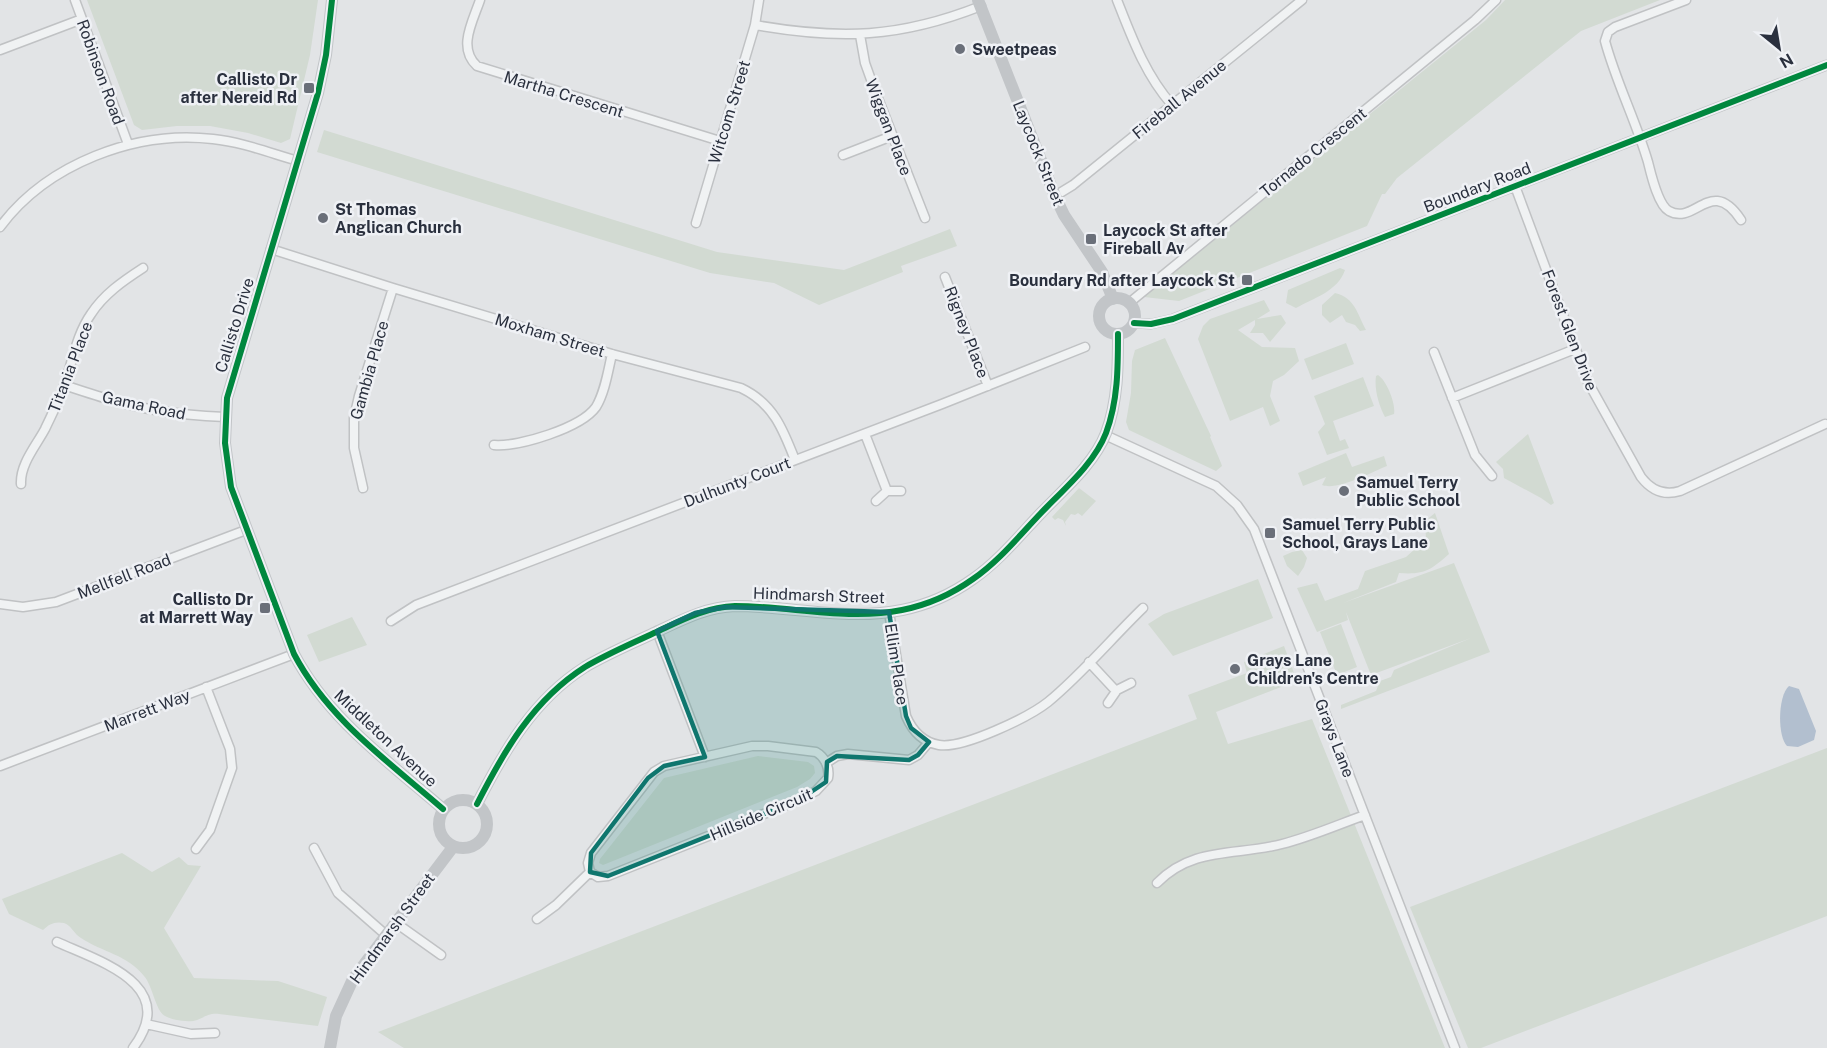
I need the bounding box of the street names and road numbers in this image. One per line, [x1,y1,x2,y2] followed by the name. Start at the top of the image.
[73,17,128,127] street label: Robinson Road
[1129,56,1230,143] street label: Fireball Avenue
[705,58,754,166] street label: Witcom Street
[502,67,626,122] street label: Martha Crescent
[861,76,916,178] street label: Wiggan Place
[1009,98,1068,209] street label: Laycock Street
[1256,104,1370,201] street label: Tornado Crescent
[1421,158,1534,217] street label: Boundary Road
[1538,267,1601,393] street label: Forest Glen Drive
[211,275,258,375] street label: Callisto Drive
[940,284,993,381] street label: Rigney Place
[493,310,607,361] street label: Moxham Street
[346,318,393,422] street label: Gambia Place
[44,319,97,415] street label: Titania Place
[100,387,187,424] street label: Gama Road
[681,453,793,512] street label: Dulhunty Court
[75,550,174,603] street label: Mellfell Road
[753,584,885,607] street label: Hindmarsh Street
[881,622,912,706] street label: Ellim Place
[101,685,193,736] street label: Marrett Way
[330,686,441,791] street label: Middleton Avenue
[1311,696,1358,780] street label: Grays Lane
[707,784,815,845] street label: Hillside Circuit
[346,869,439,987] street label: Hindmarsh Street

